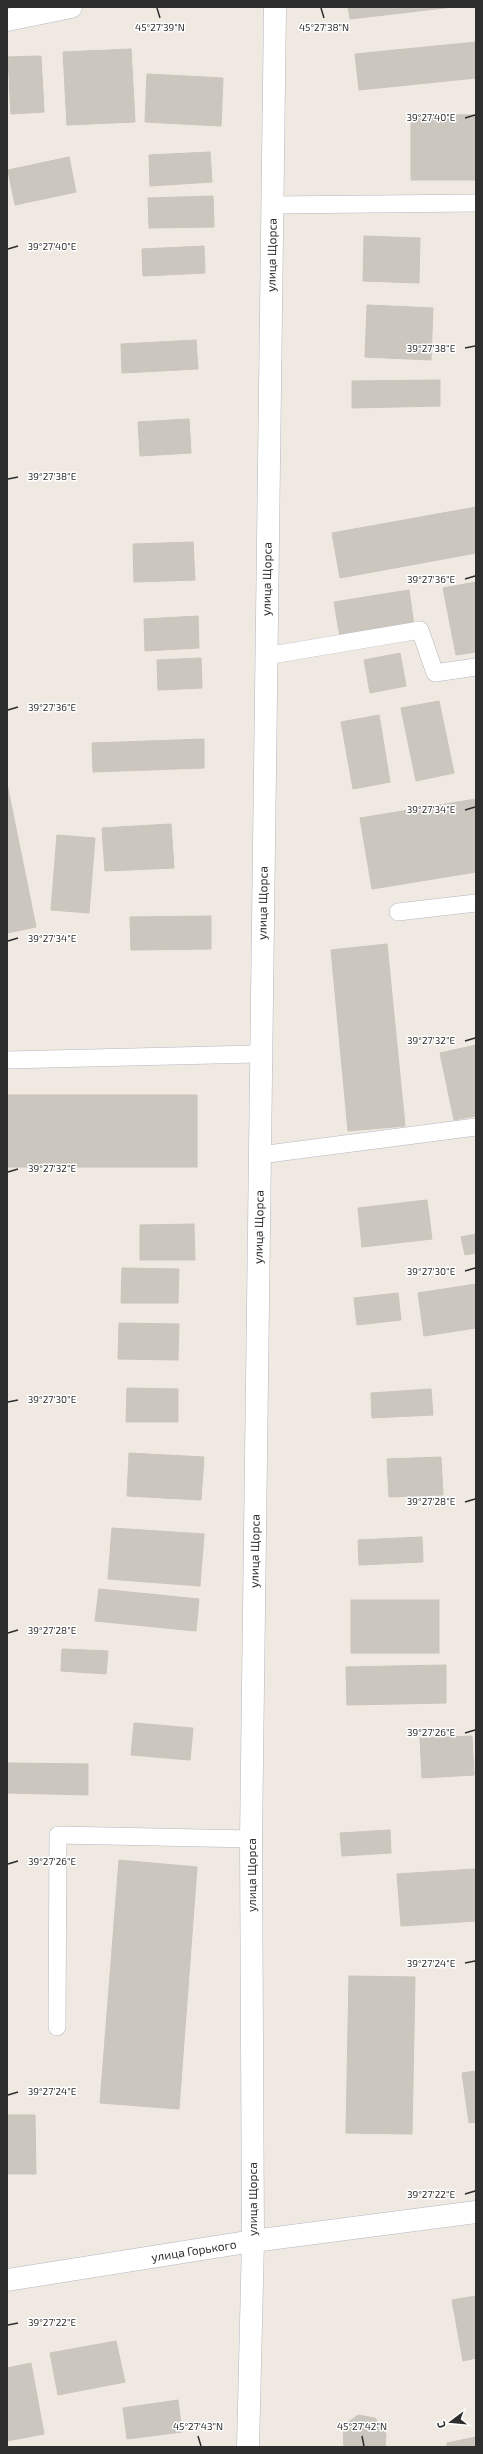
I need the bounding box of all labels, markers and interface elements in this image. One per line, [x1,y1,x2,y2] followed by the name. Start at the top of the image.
[135,21,185,33] text: 45°27'39"N
[299,21,349,33] text: 45°27'38"N
[407,111,456,123] text: 39°27'40"E
[263,218,280,292] street label: улица Щорса
[28,240,77,252] text: 39°27'40"E
[407,342,456,354] text: 39°27'38"E
[28,470,77,482] text: 39°27'38"E
[258,542,275,616] street label: улица Щорса
[407,573,455,585] text: 39°27'36"E
[28,701,76,713] text: 39°27'36"E
[407,803,456,815] text: 39°27'34"E
[254,866,271,940] street label: улица Щорса
[28,932,77,944] text: 39°27'34"E
[407,1034,455,1046] text: 39°27'32"E
[28,1162,76,1174] text: 39°27'32"E
[250,1190,267,1264] street label: улица Щорса
[407,1265,456,1277] text: 39°27'30"E
[28,1393,77,1405] text: 39°27'30"E
[407,1495,456,1507] text: 39°27'28"E
[246,1514,263,1588] street label: улица Щорса
[28,1624,77,1636] text: 39°27'28"E
[407,1726,456,1738] text: 39°27'26"E
[244,1838,259,1912] street label: улица Щорса
[28,1855,77,1867] text: 39°27'26"E
[407,1957,456,1969] text: 39°27'24"E
[28,2085,77,2097] text: 39°27'24"E
[245,2162,260,2236] street label: улица Щорса
[407,2188,455,2200] text: 39°27'22"E
[150,2236,238,2265] street label: улица Горького
[28,2316,76,2328] text: 39°27'22"E
[431,2402,471,2442] north arrow
[434,2419,448,2430] text: С
[173,2420,223,2432] text: 45°27'43"N
[337,2420,387,2432] text: 45°27'42"N

